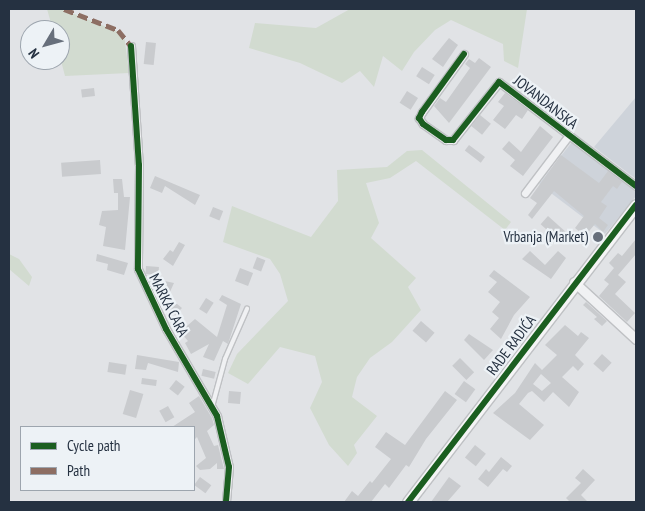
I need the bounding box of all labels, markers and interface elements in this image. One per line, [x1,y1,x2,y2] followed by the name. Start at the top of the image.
[20,20,70,70] north arrow
[24,45,43,62] text: N
[510,71,582,133] street label: JOVANDANSKA
[503,228,588,246] place label: Vrbanja (Market)
[592,231,604,243] marker: Vrbanja (Market)
[145,270,193,340] street label: MARKA CARA
[483,311,539,379] street label: RADE RADIĆA
[20,426,195,491] legend
[67,436,120,455] text: Cycle path
[67,461,90,480] text: Path

